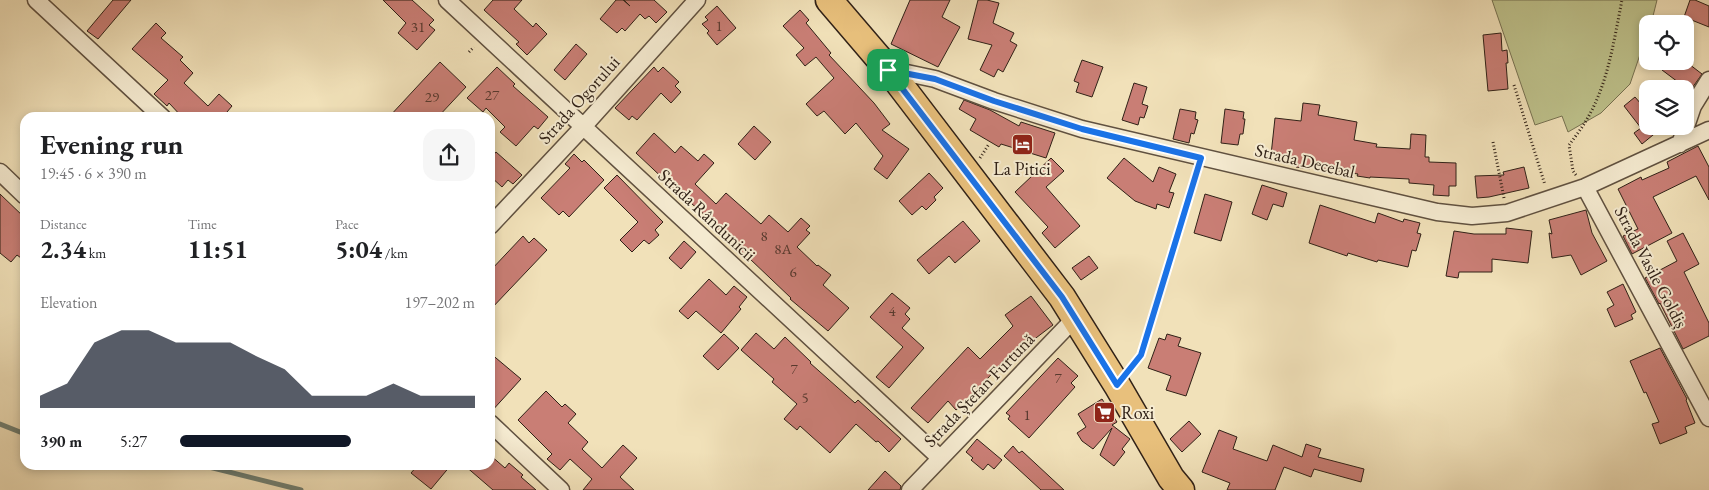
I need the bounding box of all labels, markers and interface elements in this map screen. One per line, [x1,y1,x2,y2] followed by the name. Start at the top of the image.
[1639,15,1694,135] map controls
[1639,15,1694,70] button: locate
[715,16,723,35] house number: 1
[411,17,425,36] house number: 31
[867,49,909,91] pin
[533,50,625,149] street label: Strada Ogorului
[874,56,902,84] icon: arrive
[1639,80,1694,135] button: layers
[485,85,500,104] house number: 27
[425,87,439,106] house number: 29
[40,126,183,162] text: Evening run
[423,129,475,181] button: share
[1010,132,1034,156] hotel icon: La Pitici
[1253,138,1357,183] street label: Strada Decebal
[993,157,1051,180] place label: La Pitici
[40,163,147,184] text: 19:45 · 6 × 390 m
[654,164,761,266] street label: Strada Rândunicii
[1610,202,1693,332] street label: Strada Vasile Goldiș
[40,215,87,233] text: Distance
[188,215,217,233] text: Time
[335,215,359,233] text: Pace
[760,226,768,245] house number: 8
[40,233,86,265] text: 2.34
[188,233,248,265] text: 11:51
[335,233,382,265] text: 5:04
[774,239,792,258] house number: 8A
[86,244,106,262] text: km
[382,244,408,262] text: /km
[789,262,797,281] house number: 6
[40,292,98,313] text: Elevation
[404,292,475,313] text: 197–202 m
[888,301,896,320] house number: 4
[918,327,1040,452] street label: Strada Ștefan Furtună
[790,359,798,378] house number: 7
[1054,368,1062,387] house number: 7
[801,388,809,407] house number: 5
[1093,401,1117,425] supermarket icon: Roxi
[1121,401,1155,424] place label: Roxi
[1023,405,1031,424] house number: 1
[40,431,82,452] text: 390 m
[120,431,147,452] text: 5:27

